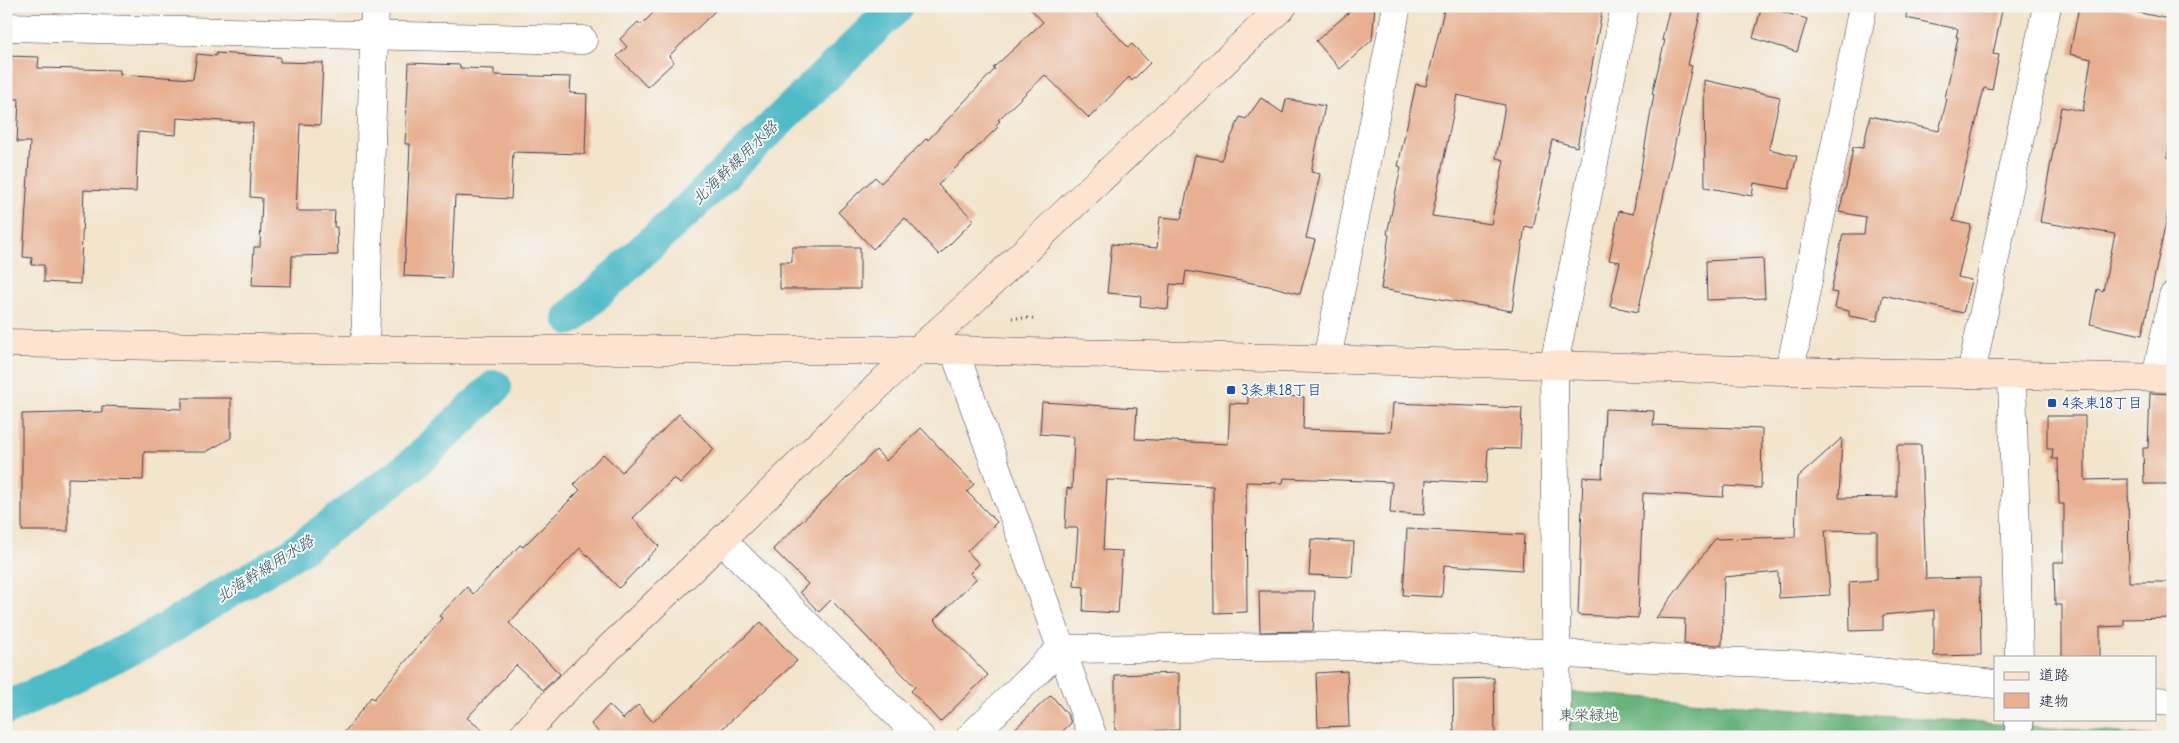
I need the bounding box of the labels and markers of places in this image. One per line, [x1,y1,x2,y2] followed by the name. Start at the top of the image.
[1241,381,1322,399] place label: 3条東18丁目
[1225,384,1237,396] marker: 3条東18丁目
[2062,394,2143,412] place label: 4条東18丁目
[2046,397,2058,409] marker: 4条東18丁目

